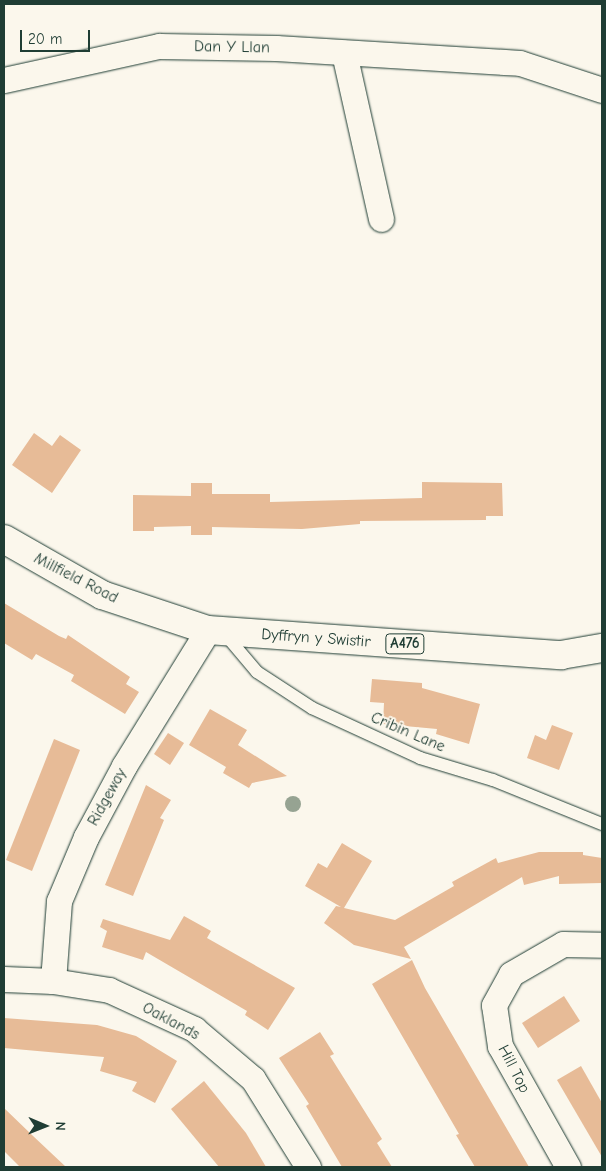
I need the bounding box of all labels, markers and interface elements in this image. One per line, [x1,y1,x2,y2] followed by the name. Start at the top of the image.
[22,20,92,52] scale bar
[28,30,62,48] text: 20 m
[194,37,270,57] street label: Dan Y Llan
[31,549,121,607] street label: Millfield Road
[261,625,371,651] street label: Dyffryn y Swistir
[385,632,425,656] road number: A476
[368,708,448,756] street label: Cribin Lane
[83,765,131,829] street label: Ridgeway
[139,998,203,1044] street label: Oaklands
[494,1042,534,1096] street label: Hill Top
[20,1101,70,1151] north arrow
[52,1122,69,1131] text: N

